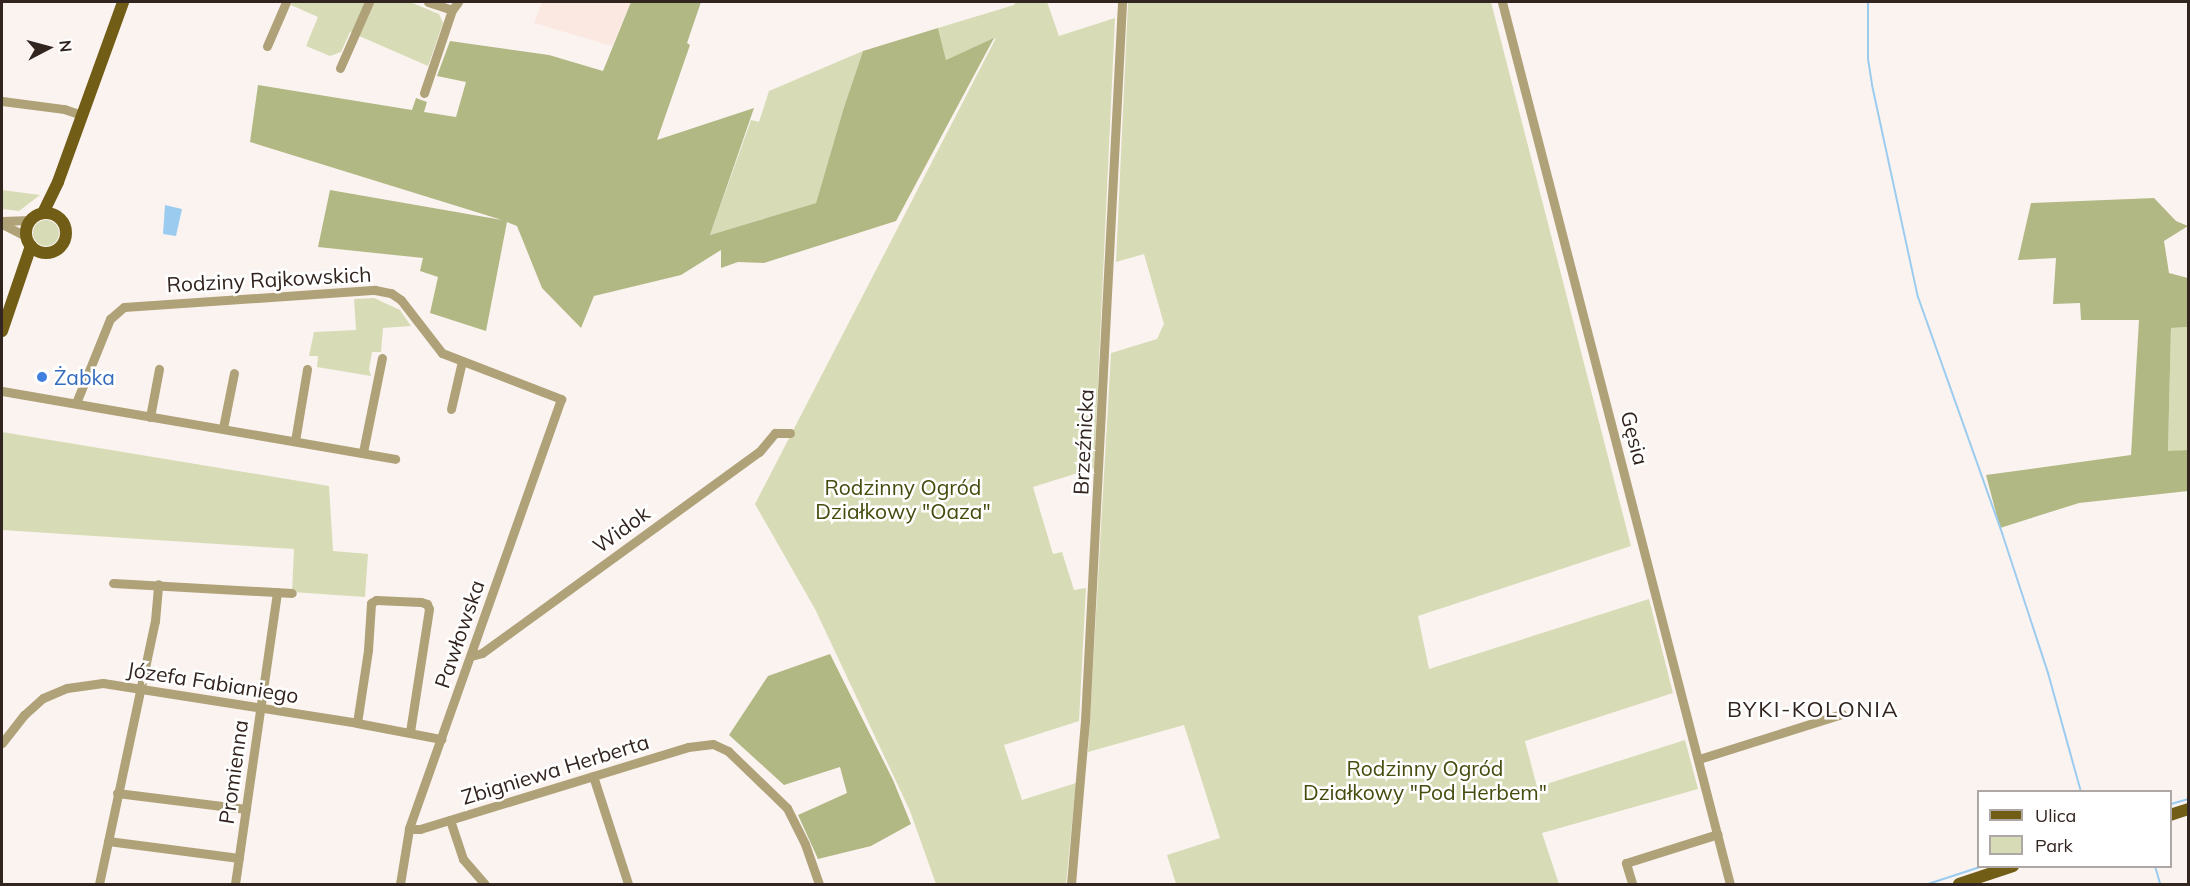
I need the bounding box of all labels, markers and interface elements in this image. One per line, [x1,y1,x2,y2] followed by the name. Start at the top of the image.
[18,18,78,78] north arrow
[55,39,76,53] text: N
[166,261,372,297] street label: Rodziny Rajkowskich
[54,364,115,390] place label: Żabka
[35,370,49,384] marker: Żabka
[1068,388,1098,496] street label: Brzeźnicka
[1616,408,1654,468] street label: Gęsia
[815,474,991,524] park label: Rodzinny Ogród Działkowy "Oaza"
[588,500,654,558] street label: Widok
[429,577,489,691] street label: Pawłowska
[125,656,301,708] street label: Józefa Fabianiego
[1727,697,1899,723] district label: BYKI-KOLONIA
[213,718,253,826] street label: Promienna
[458,728,652,810] street label: Zbigniewa Herberta
[1303,755,1547,805] park label: Rodzinny Ogród Działkowy "Pod Herbem"
[1977,790,2172,868] legend
[2035,804,2076,827] text: Ulica
[2035,834,2073,857] text: Park

